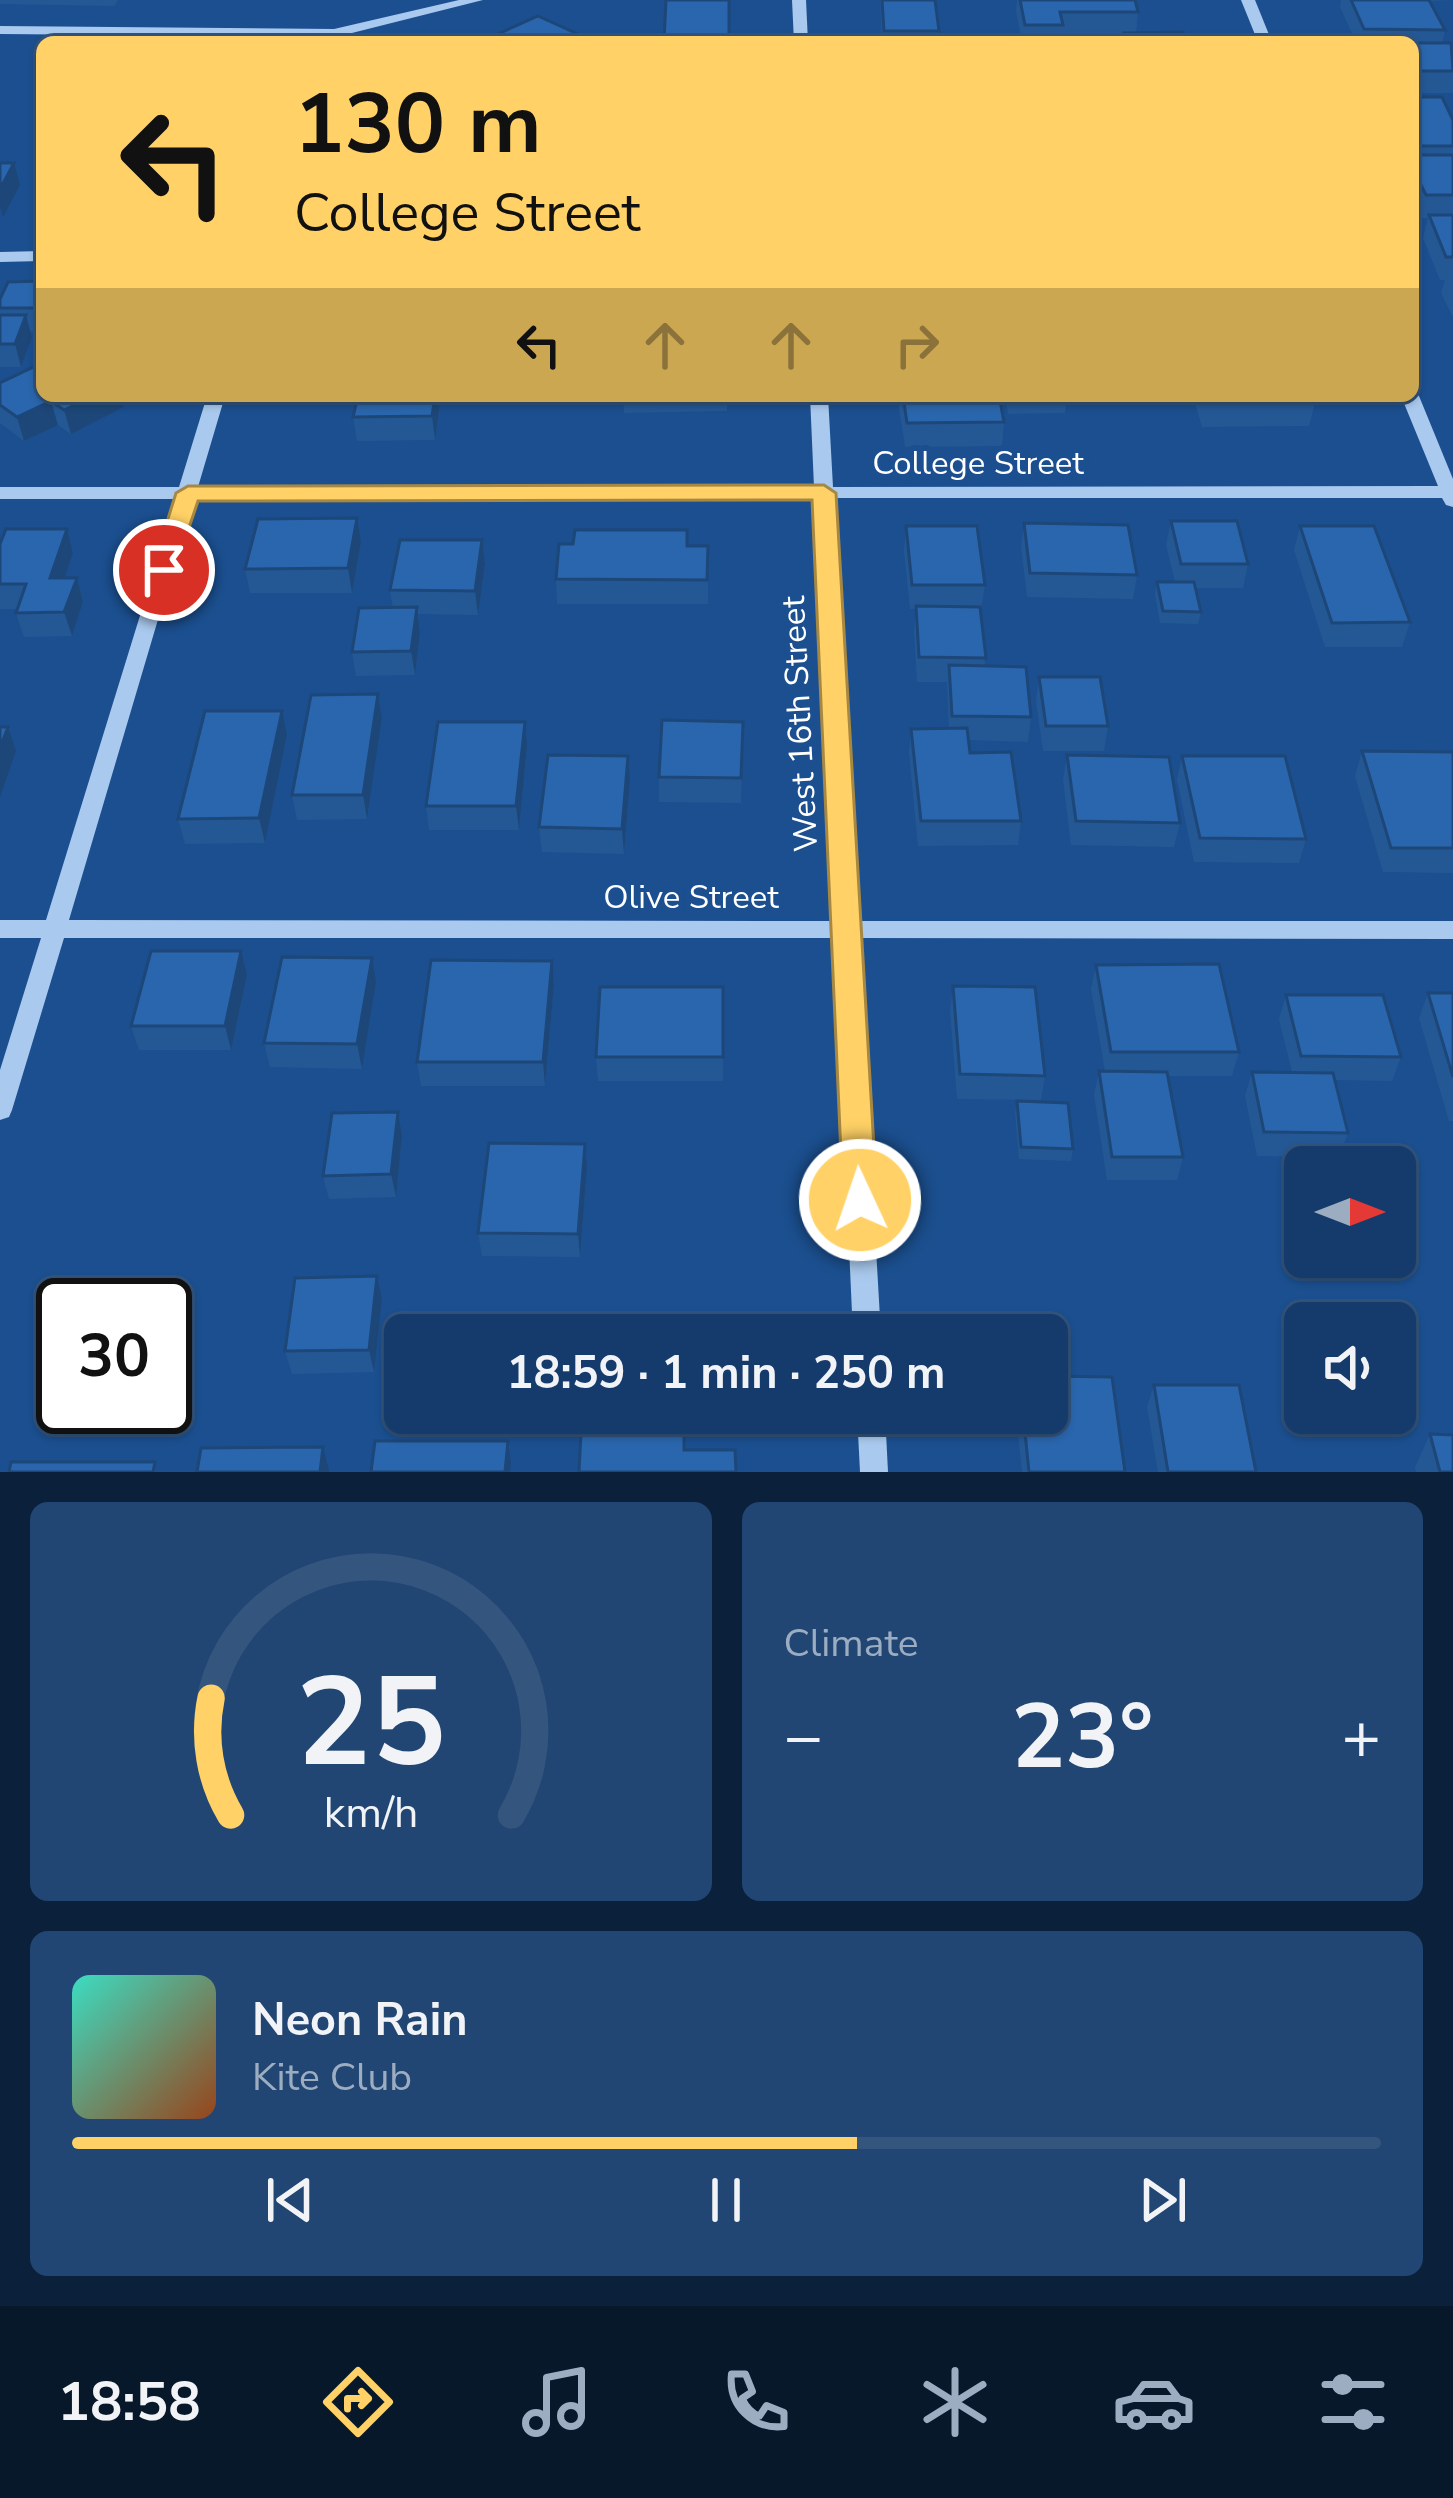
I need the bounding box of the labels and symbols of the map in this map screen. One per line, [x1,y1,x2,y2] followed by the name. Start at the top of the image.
[872,441,1084,486] street label: College Street
[113,519,215,621] pin
[771,595,829,853] street label: West 16th Street
[603,875,779,920] street label: Olive Street
[797,1137,923,1263] position arrow
[1284,1146,1416,1278] north arrow
[36,1278,192,1434] speed limit sign: 30

